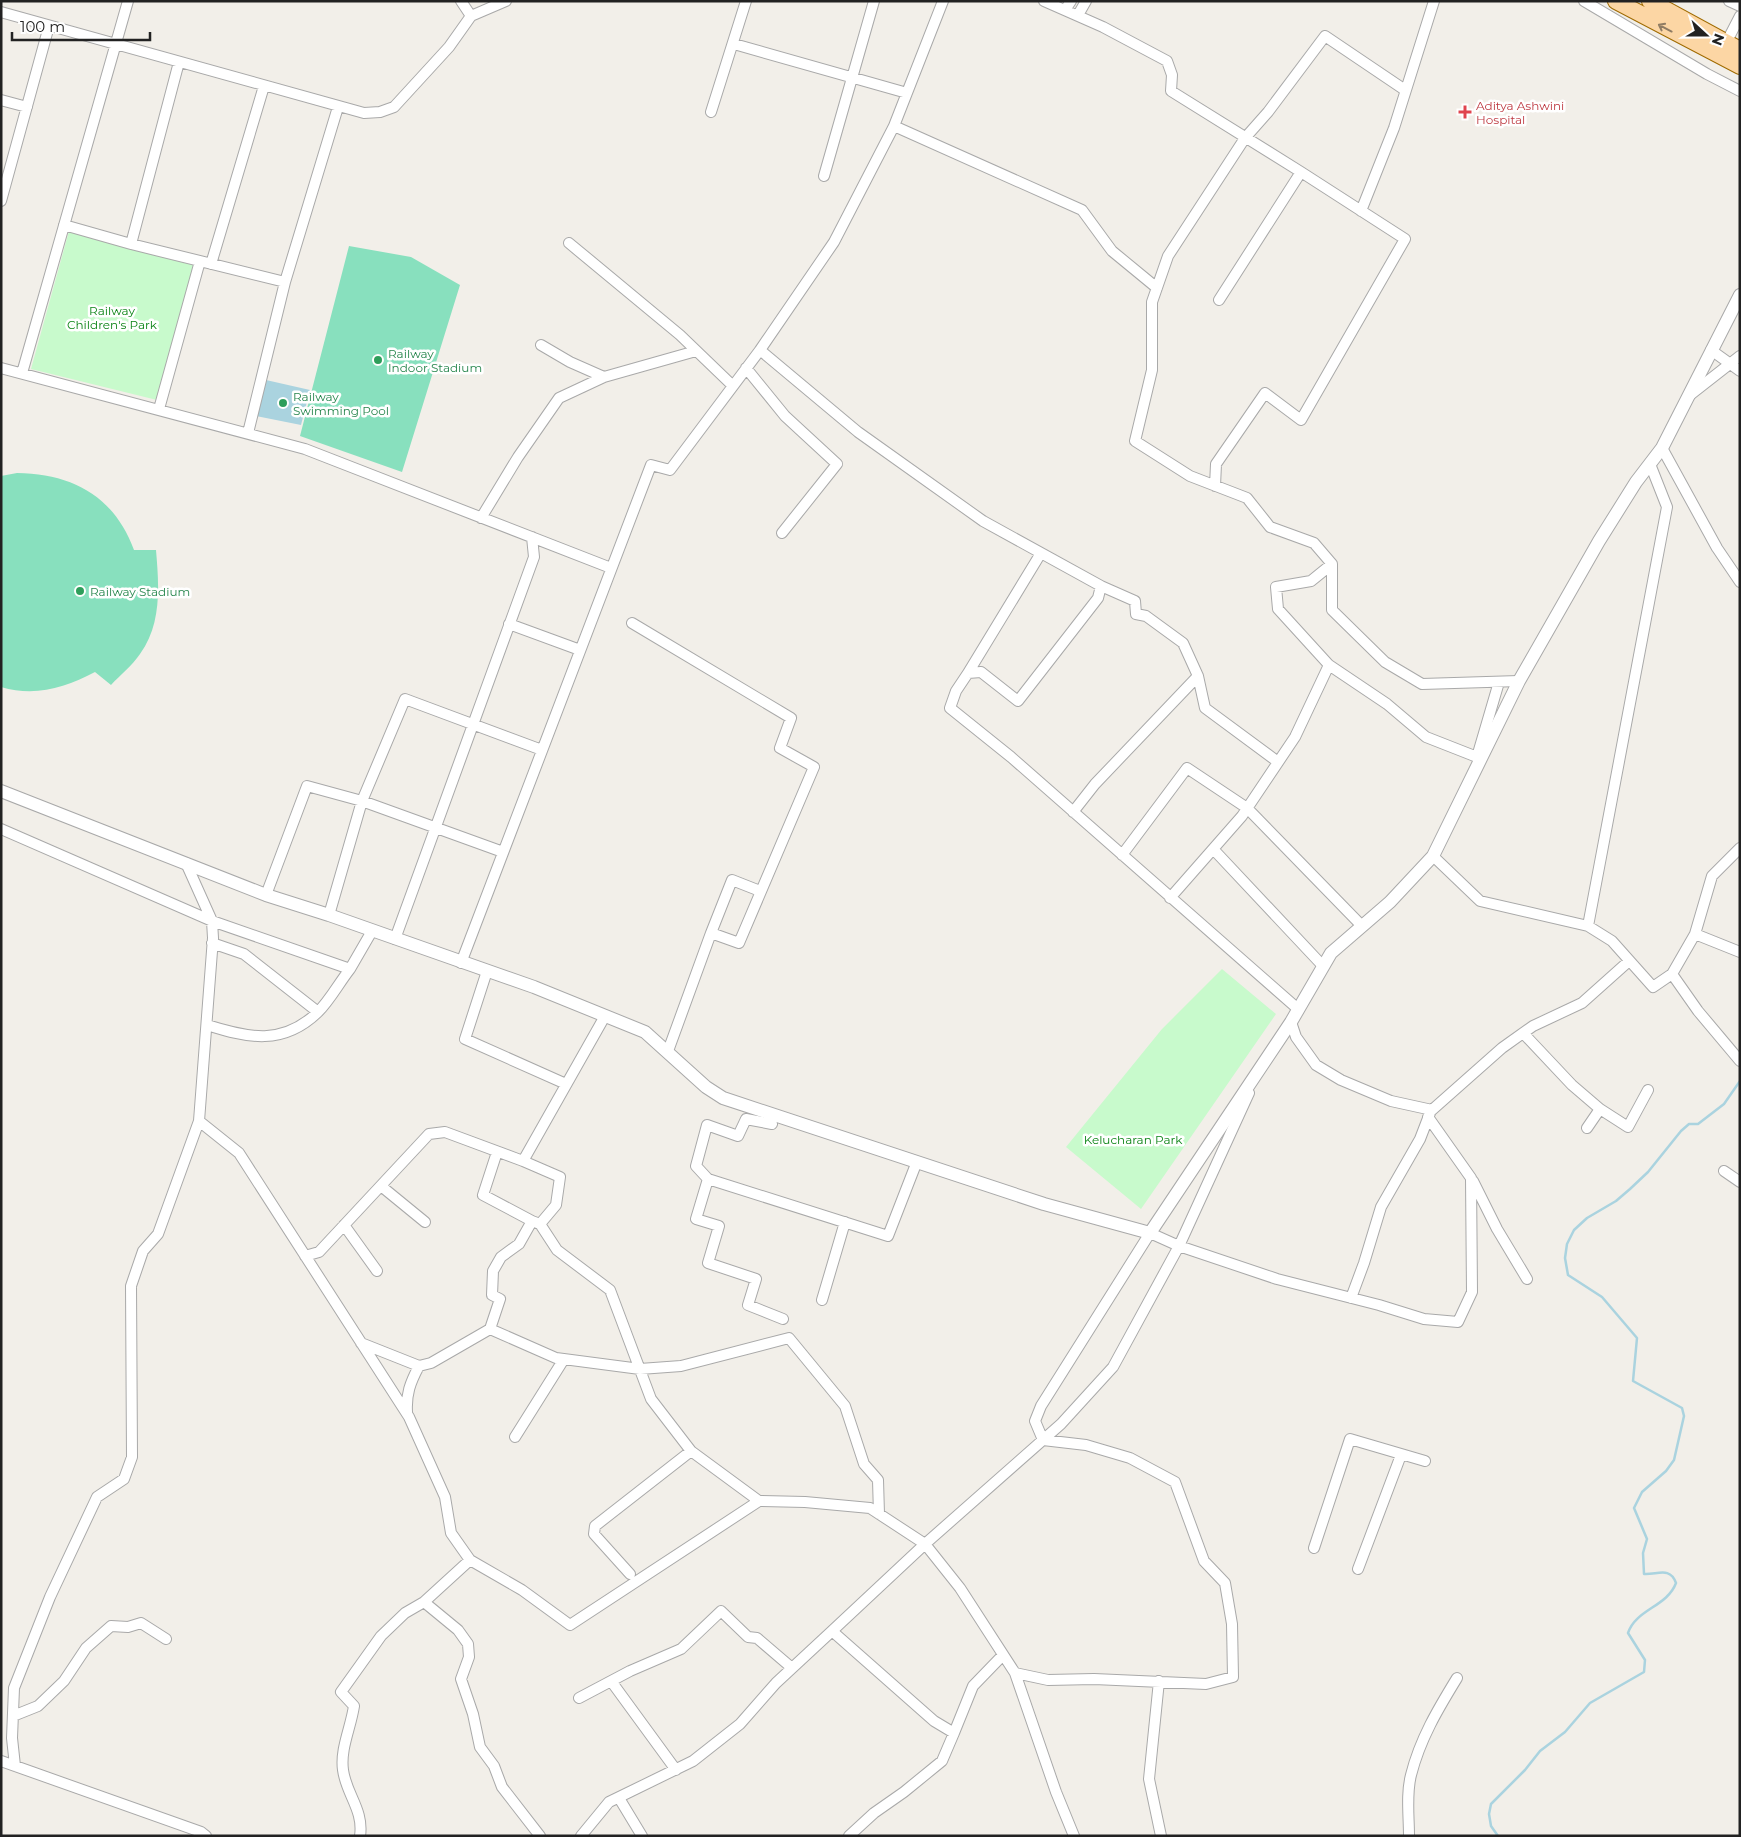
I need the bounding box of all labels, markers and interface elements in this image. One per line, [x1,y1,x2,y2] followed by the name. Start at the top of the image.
[12,10,150,42] scale bar
[1681,10,1731,60] north arrow
[20,17,65,36] text: 100 m
[1658,23,1673,33] one-way arrow
[1708,31,1729,48] text: N
[1476,98,1564,127] place label: Aditya Ashwini Hospital
[1458,105,1472,119] marker: Aditya Ashwini Hospital
[67,303,158,332] park label: Railway Children's Park
[388,346,482,375] place label: Railway Indoor Stadium
[372,354,384,366] marker: Railway Indoor Stadium
[293,389,389,418] place label: Railway Swimming Pool
[277,397,289,409] marker: Railway Swimming Pool
[90,584,190,599] place label: Railway Stadium
[74,585,86,597] marker: Railway Stadium
[1084,1132,1183,1147] park label: Kelucharan Park

